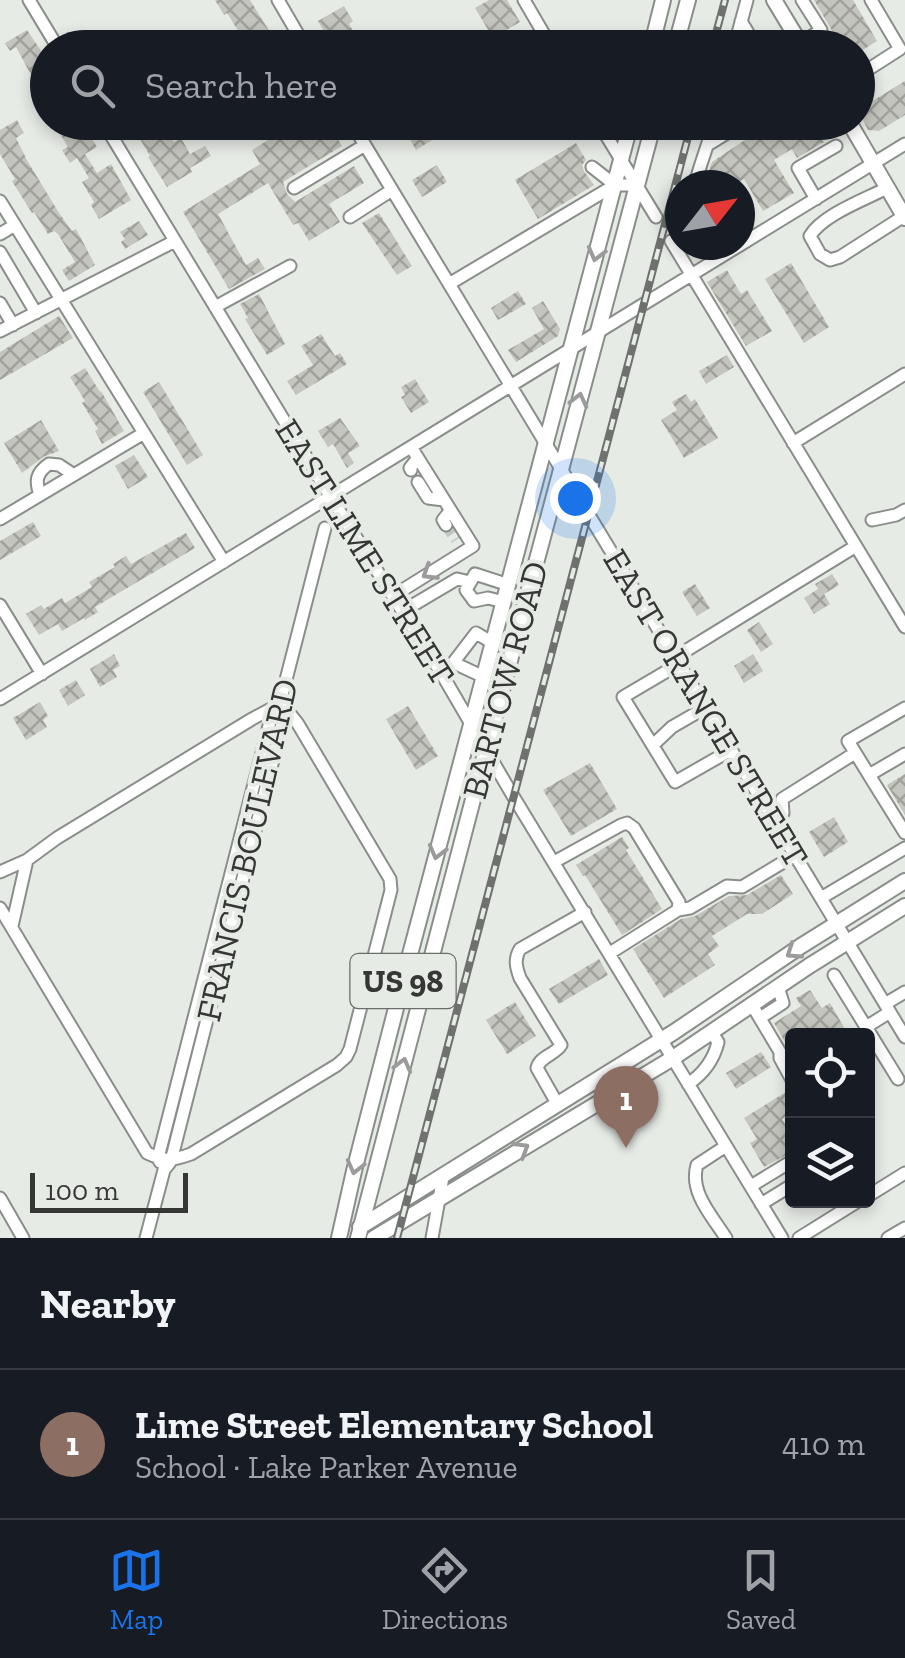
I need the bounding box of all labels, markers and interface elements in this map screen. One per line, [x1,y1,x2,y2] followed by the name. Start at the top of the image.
[30,30,875,140] search box
[65,58,120,113] icon: search
[145,62,337,108] text: Search here
[665,170,755,260] north arrow
[587,245,608,262] one-way arrow
[567,392,588,409] one-way arrow
[266,411,464,693] street label: EAST LIME STREET
[550,473,601,524] your location
[594,542,818,874] street label: EAST ORANGE STREET
[453,557,557,803] street label: BARTOW ROAD
[422,561,440,580] one-way arrow
[187,675,307,1025] street label: FRANCIS BOULEVARD
[428,843,449,860] one-way arrow
[785,939,803,958] one-way arrow
[350,954,456,1008] road number: US 98
[785,1028,875,1208] map controls
[785,1028,875,1118] button: locate
[391,1057,412,1074] one-way arrow
[594,1066,658,1148] pin: 1
[785,1118,875,1208] button: layers
[511,1142,529,1161] one-way arrow
[346,1158,367,1175] one-way arrow
[30,1168,188,1212] scale bar
[45,1174,119,1207] text: 100 m
[40,1278,176,1329] text: Nearby
[135,1402,653,1448] text: Lime Street Elementary School
[66,1425,79,1463] text: 1
[782,1425,865,1463] text: 410 m
[135,1448,518,1486] text: School · Lake Parker Avenue
[109,1543,164,1636] tab: Map
[382,1543,508,1636] tab: Directions
[726,1543,796,1636] tab: Saved

